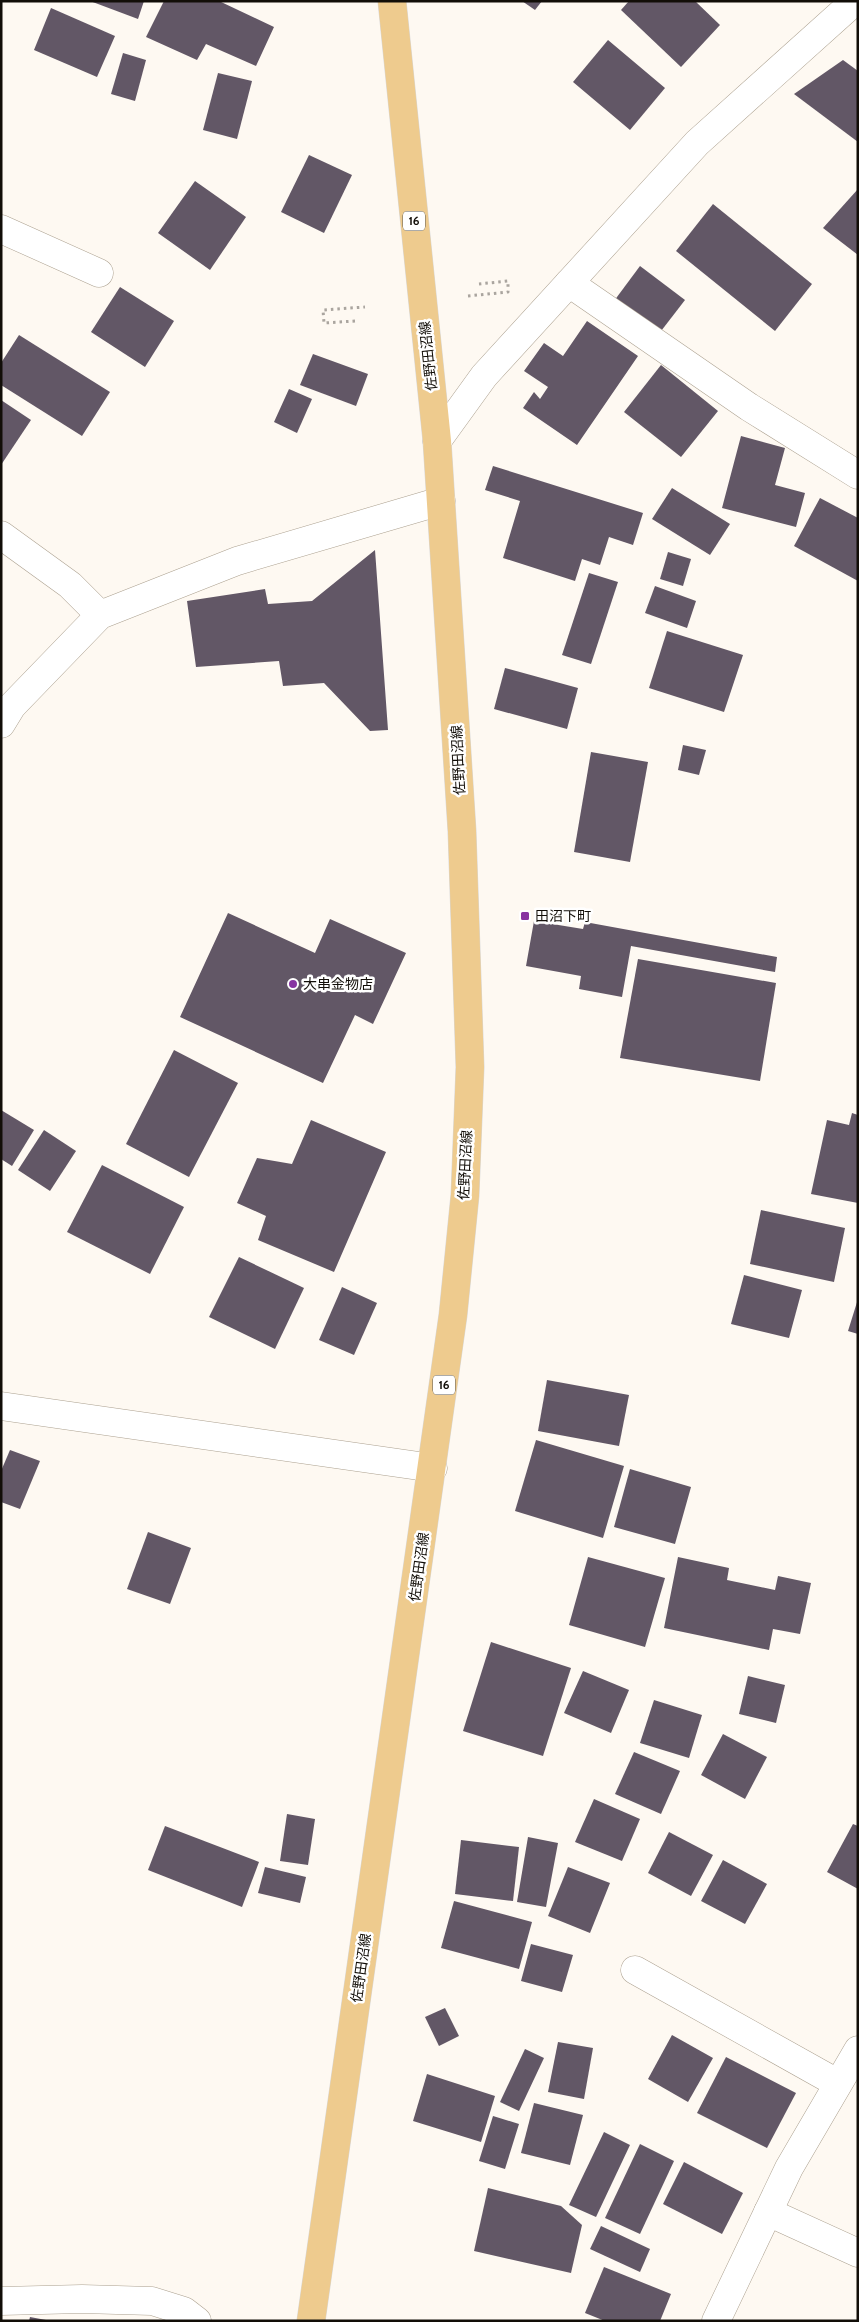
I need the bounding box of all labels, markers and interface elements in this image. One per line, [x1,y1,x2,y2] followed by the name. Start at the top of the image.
[403,212,425,230] road number: 16
[415,320,441,392] street label: 佐野田沼線
[447,725,469,795] street label: 佐野田沼線
[535,907,591,925] place label: 田沼下町
[519,910,531,922] marker: 田沼下町
[303,975,373,993] place label: 大串金物店
[287,978,299,990] marker: 大串金物店
[454,1130,476,1200] street label: 佐野田沼線
[433,1376,455,1394] road number: 16
[405,1531,433,1603] street label: 佐野田沼線
[347,1932,375,2004] street label: 佐野田沼線

